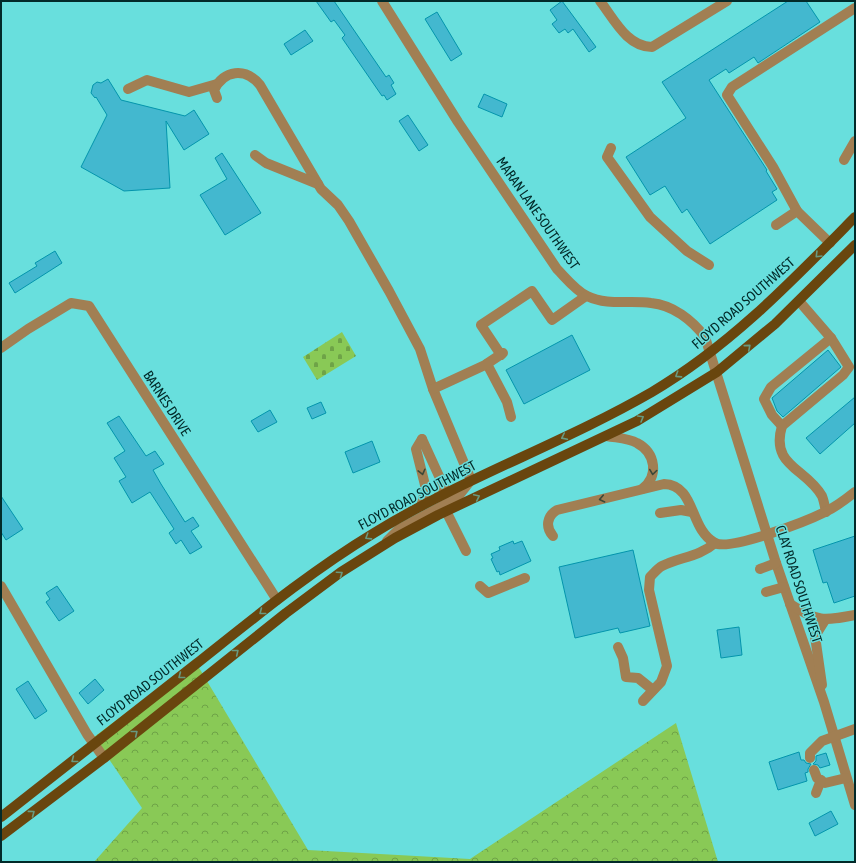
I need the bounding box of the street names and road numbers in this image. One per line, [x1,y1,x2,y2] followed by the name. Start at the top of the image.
[493,154,583,272] street label: MARAN LANE SOUTHWEST
[688,254,798,352] street label: FLOYD ROAD SOUTHWEST
[140,368,194,438] street label: BARNES DRIVE
[355,457,479,533] street label: FLOYD ROAD SOUTHWEST
[772,523,826,645] street label: CLAY ROAD SOUTHWEST
[93,635,207,729] street label: FLOYD ROAD SOUTHWEST

